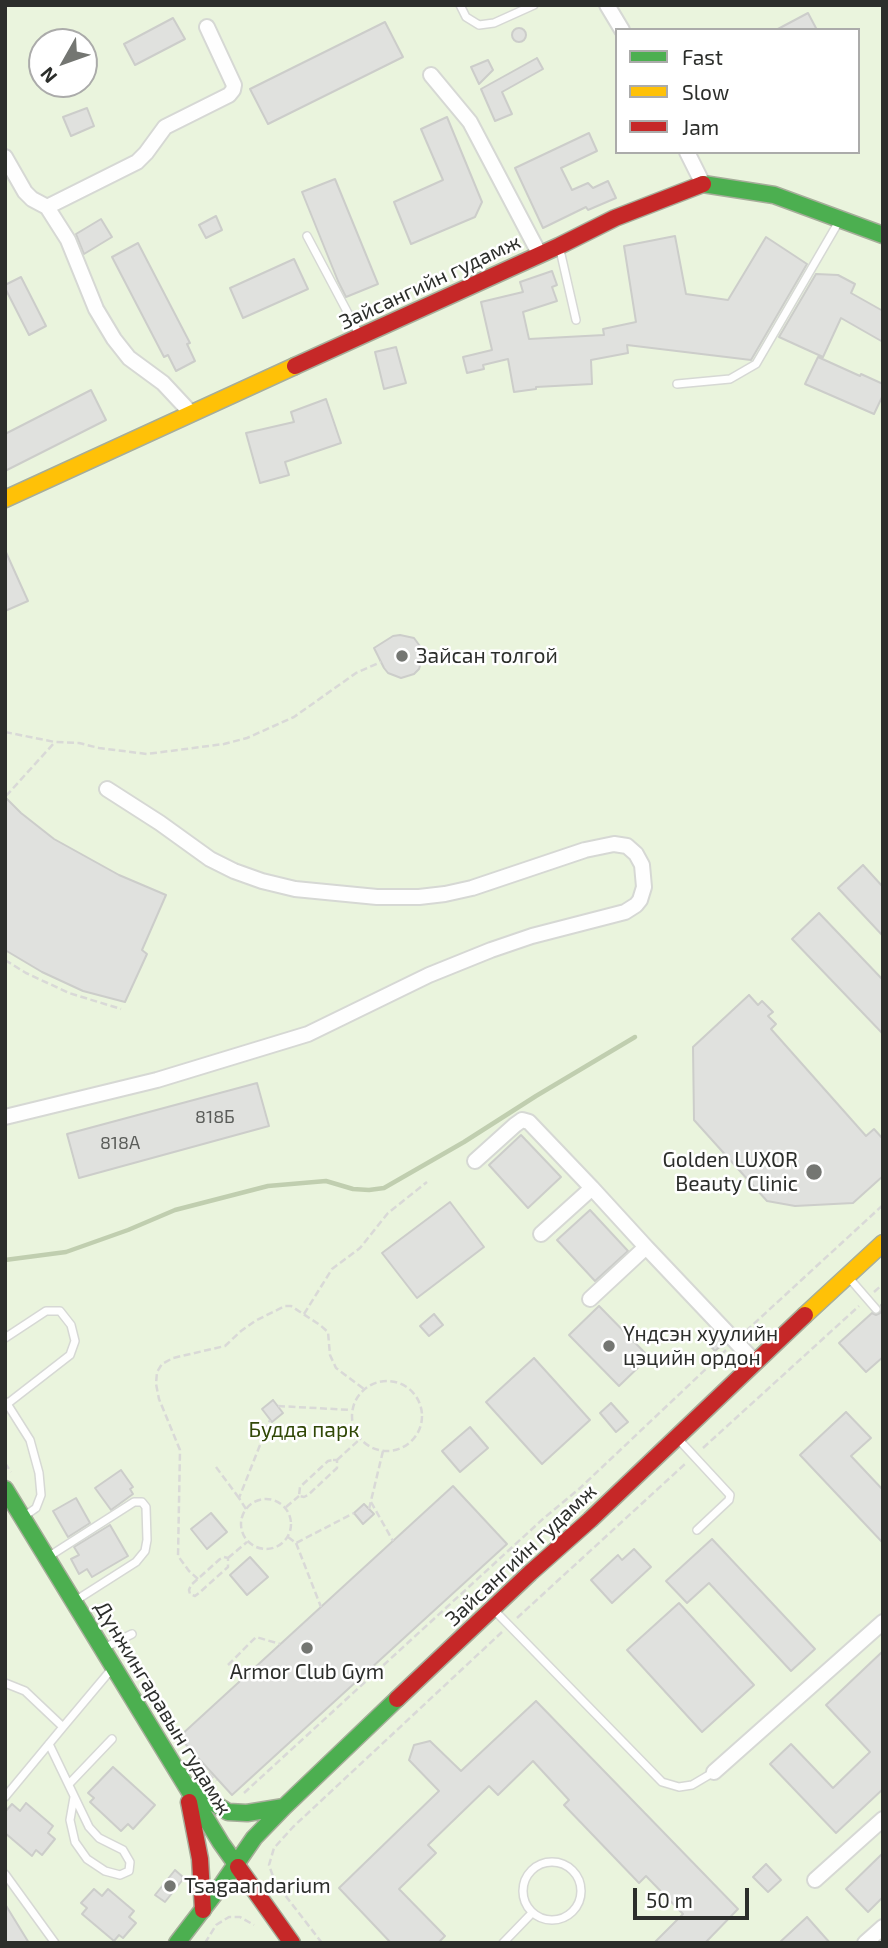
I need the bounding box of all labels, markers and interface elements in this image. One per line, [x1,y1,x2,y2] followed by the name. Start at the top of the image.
[28,28,98,98] north arrow
[615,28,860,154] legend
[682,44,723,69] text: Fast
[35,63,61,88] text: N
[682,79,729,104] text: Slow
[682,114,719,139] text: Jam
[335,229,525,335] street label: Зайсангийн гудамж
[416,643,558,669] place label: Зайсан толгой
[394,648,410,664] marker: Зайсан толгой
[195,1106,235,1128] house number: 818Б
[100,1132,140,1154] house number: 818А
[663,1147,798,1197] place label: Golden LUXOR Beauty Clinic
[804,1162,824,1182] marker: Golden LUXOR Beauty Clinic
[623,1321,778,1371] place label: Үндсэн хуулийн цэцийн ордон
[601,1338,617,1354] marker: Үндсэн хуулийн цэцийн ордон
[249,1417,359,1443] park label: Будда парк
[440,1479,602,1631] street label: Зайсангийн гудамж
[89,1596,237,1820] street label: Дүнжингаравын гудамж
[299,1640,315,1656] marker: Armor Club Gym
[230,1659,384,1685] place label: Armor Club Gym
[184,1873,331,1899] place label: Tsagaandarium
[636,1874,752,1918] scale bar
[162,1878,178,1894] marker: Tsagaandarium
[646,1887,693,1912] text: 50 m

